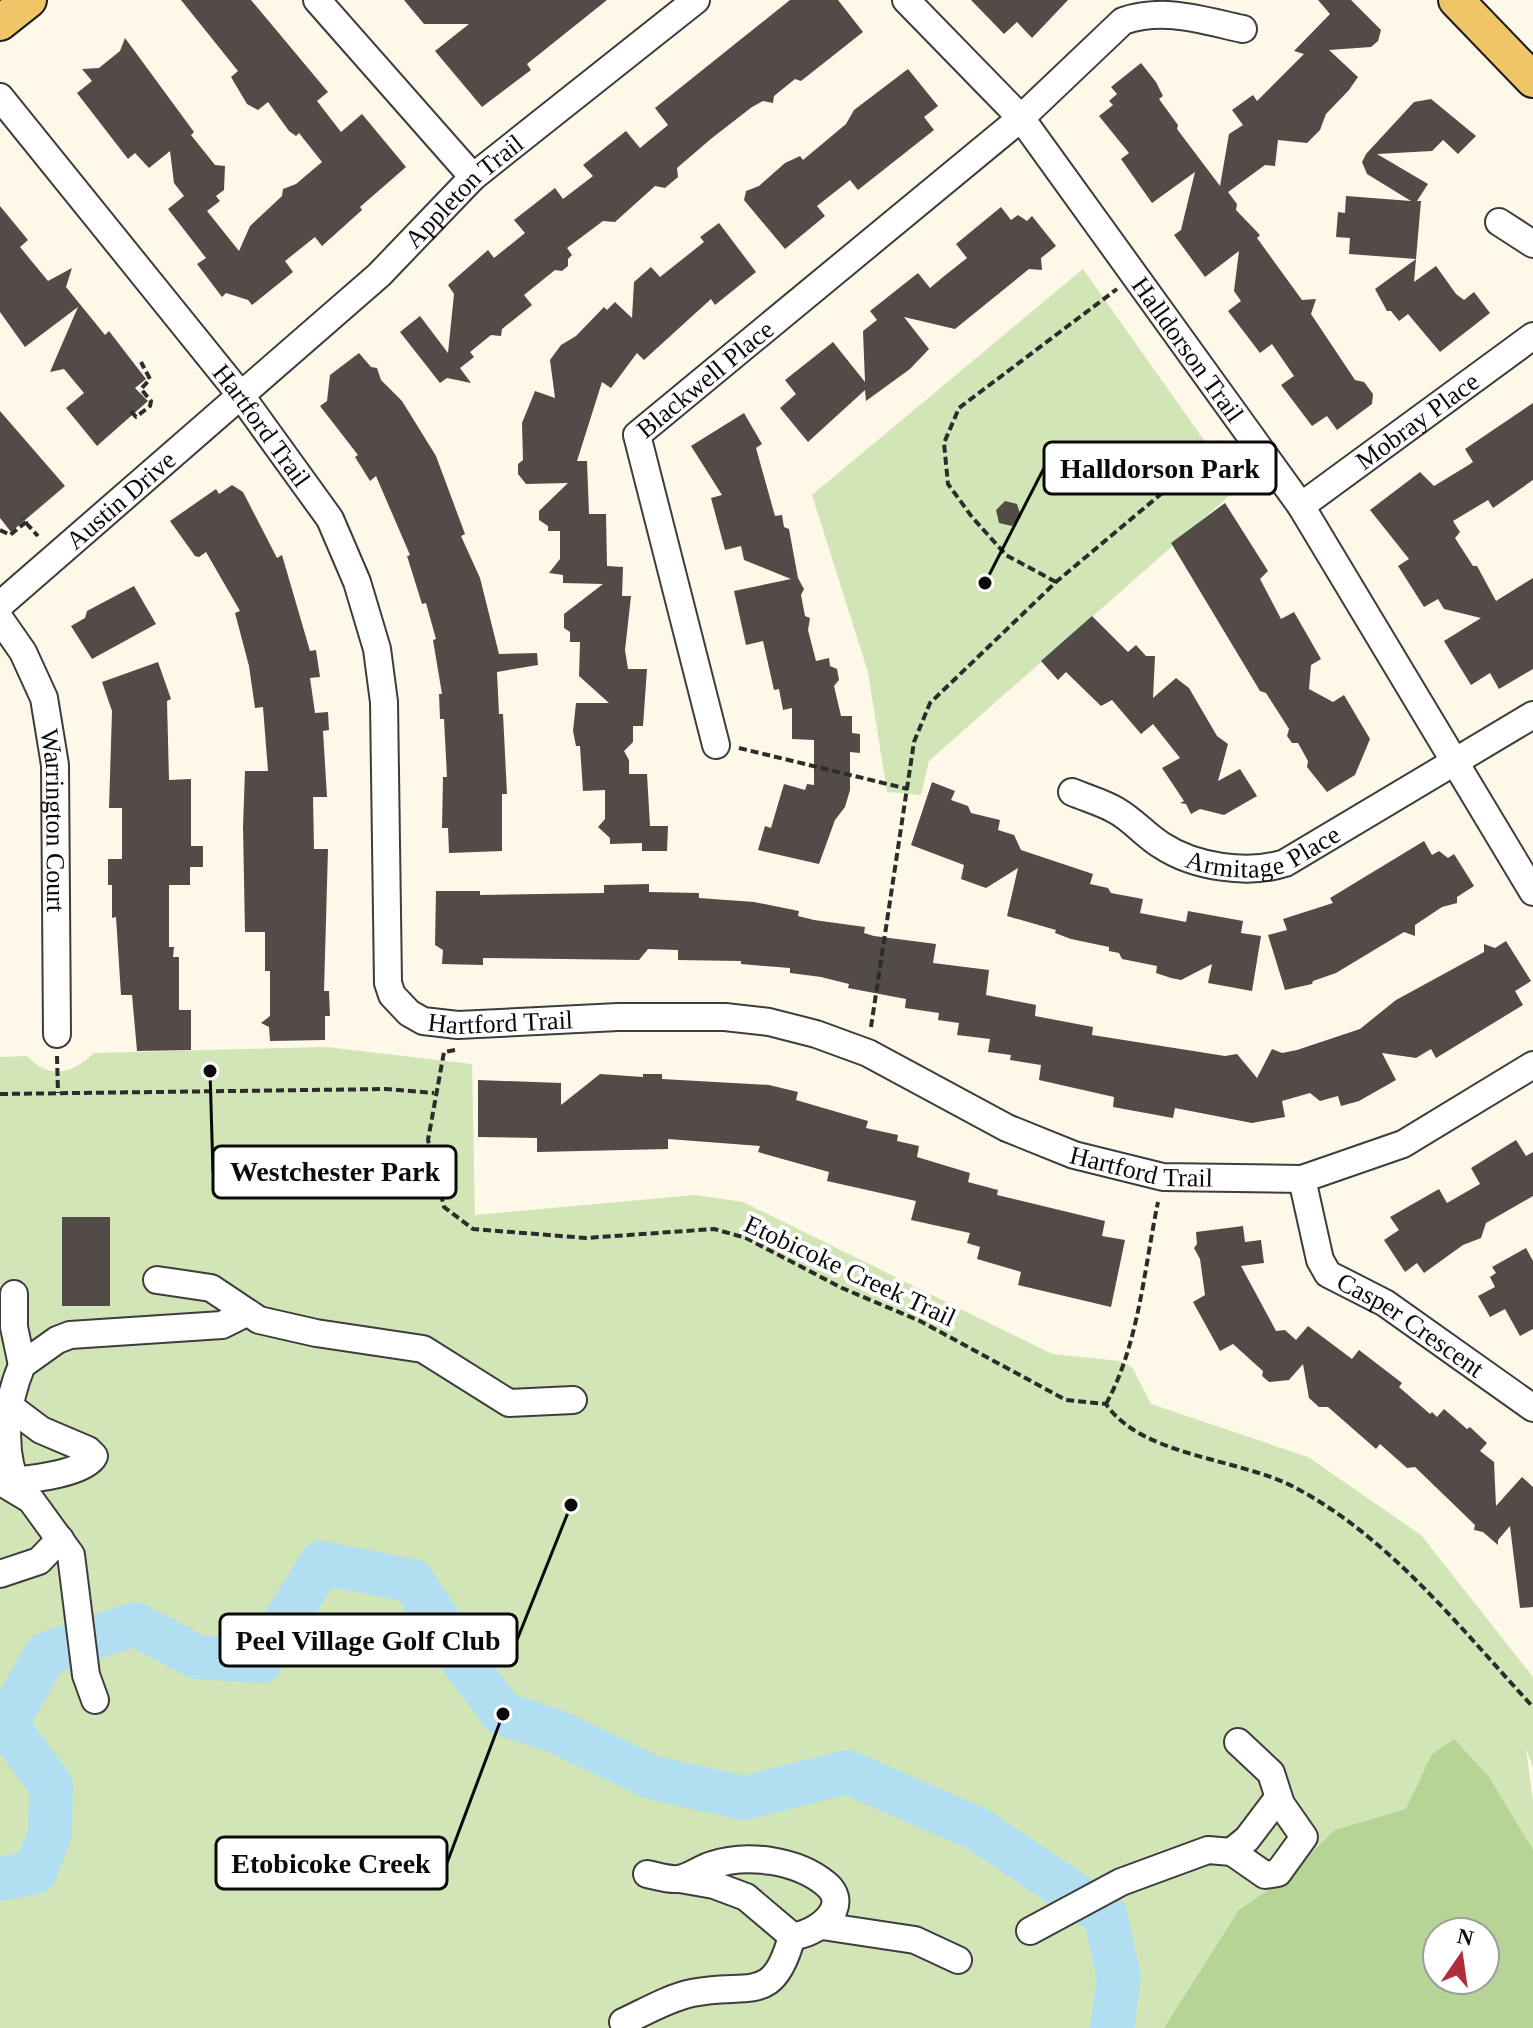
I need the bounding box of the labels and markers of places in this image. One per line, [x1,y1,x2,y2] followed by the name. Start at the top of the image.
[1044,442,1276,494] callout: Halldorson Park
[213,1146,456,1198] callout: Westchester Park
[220,1614,517,1666] callout: Peel Village Golf Club
[216,1837,447,1889] callout: Etobicoke Creek

